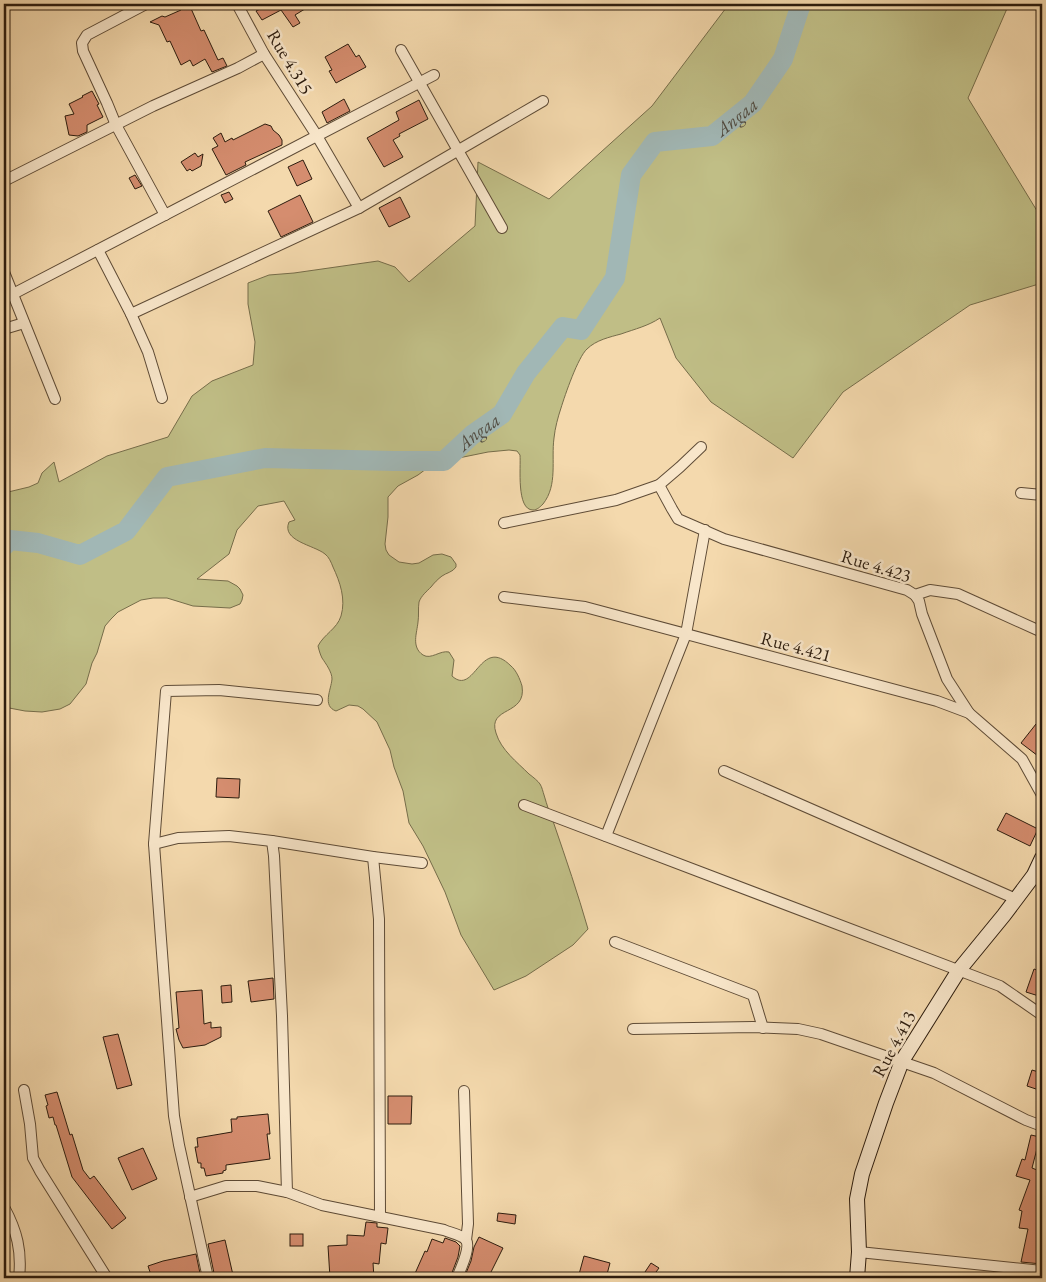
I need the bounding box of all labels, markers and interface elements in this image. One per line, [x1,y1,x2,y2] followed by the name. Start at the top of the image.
[262,25,319,98] street label: Rue 4.315
[708,92,763,143] water label: Angaa
[450,407,505,458] water label: Angaa
[839,544,914,587] street label: Rue 4.423
[759,626,834,667] street label: Rue 4.421
[867,1007,921,1081] street label: Rue 4.413

